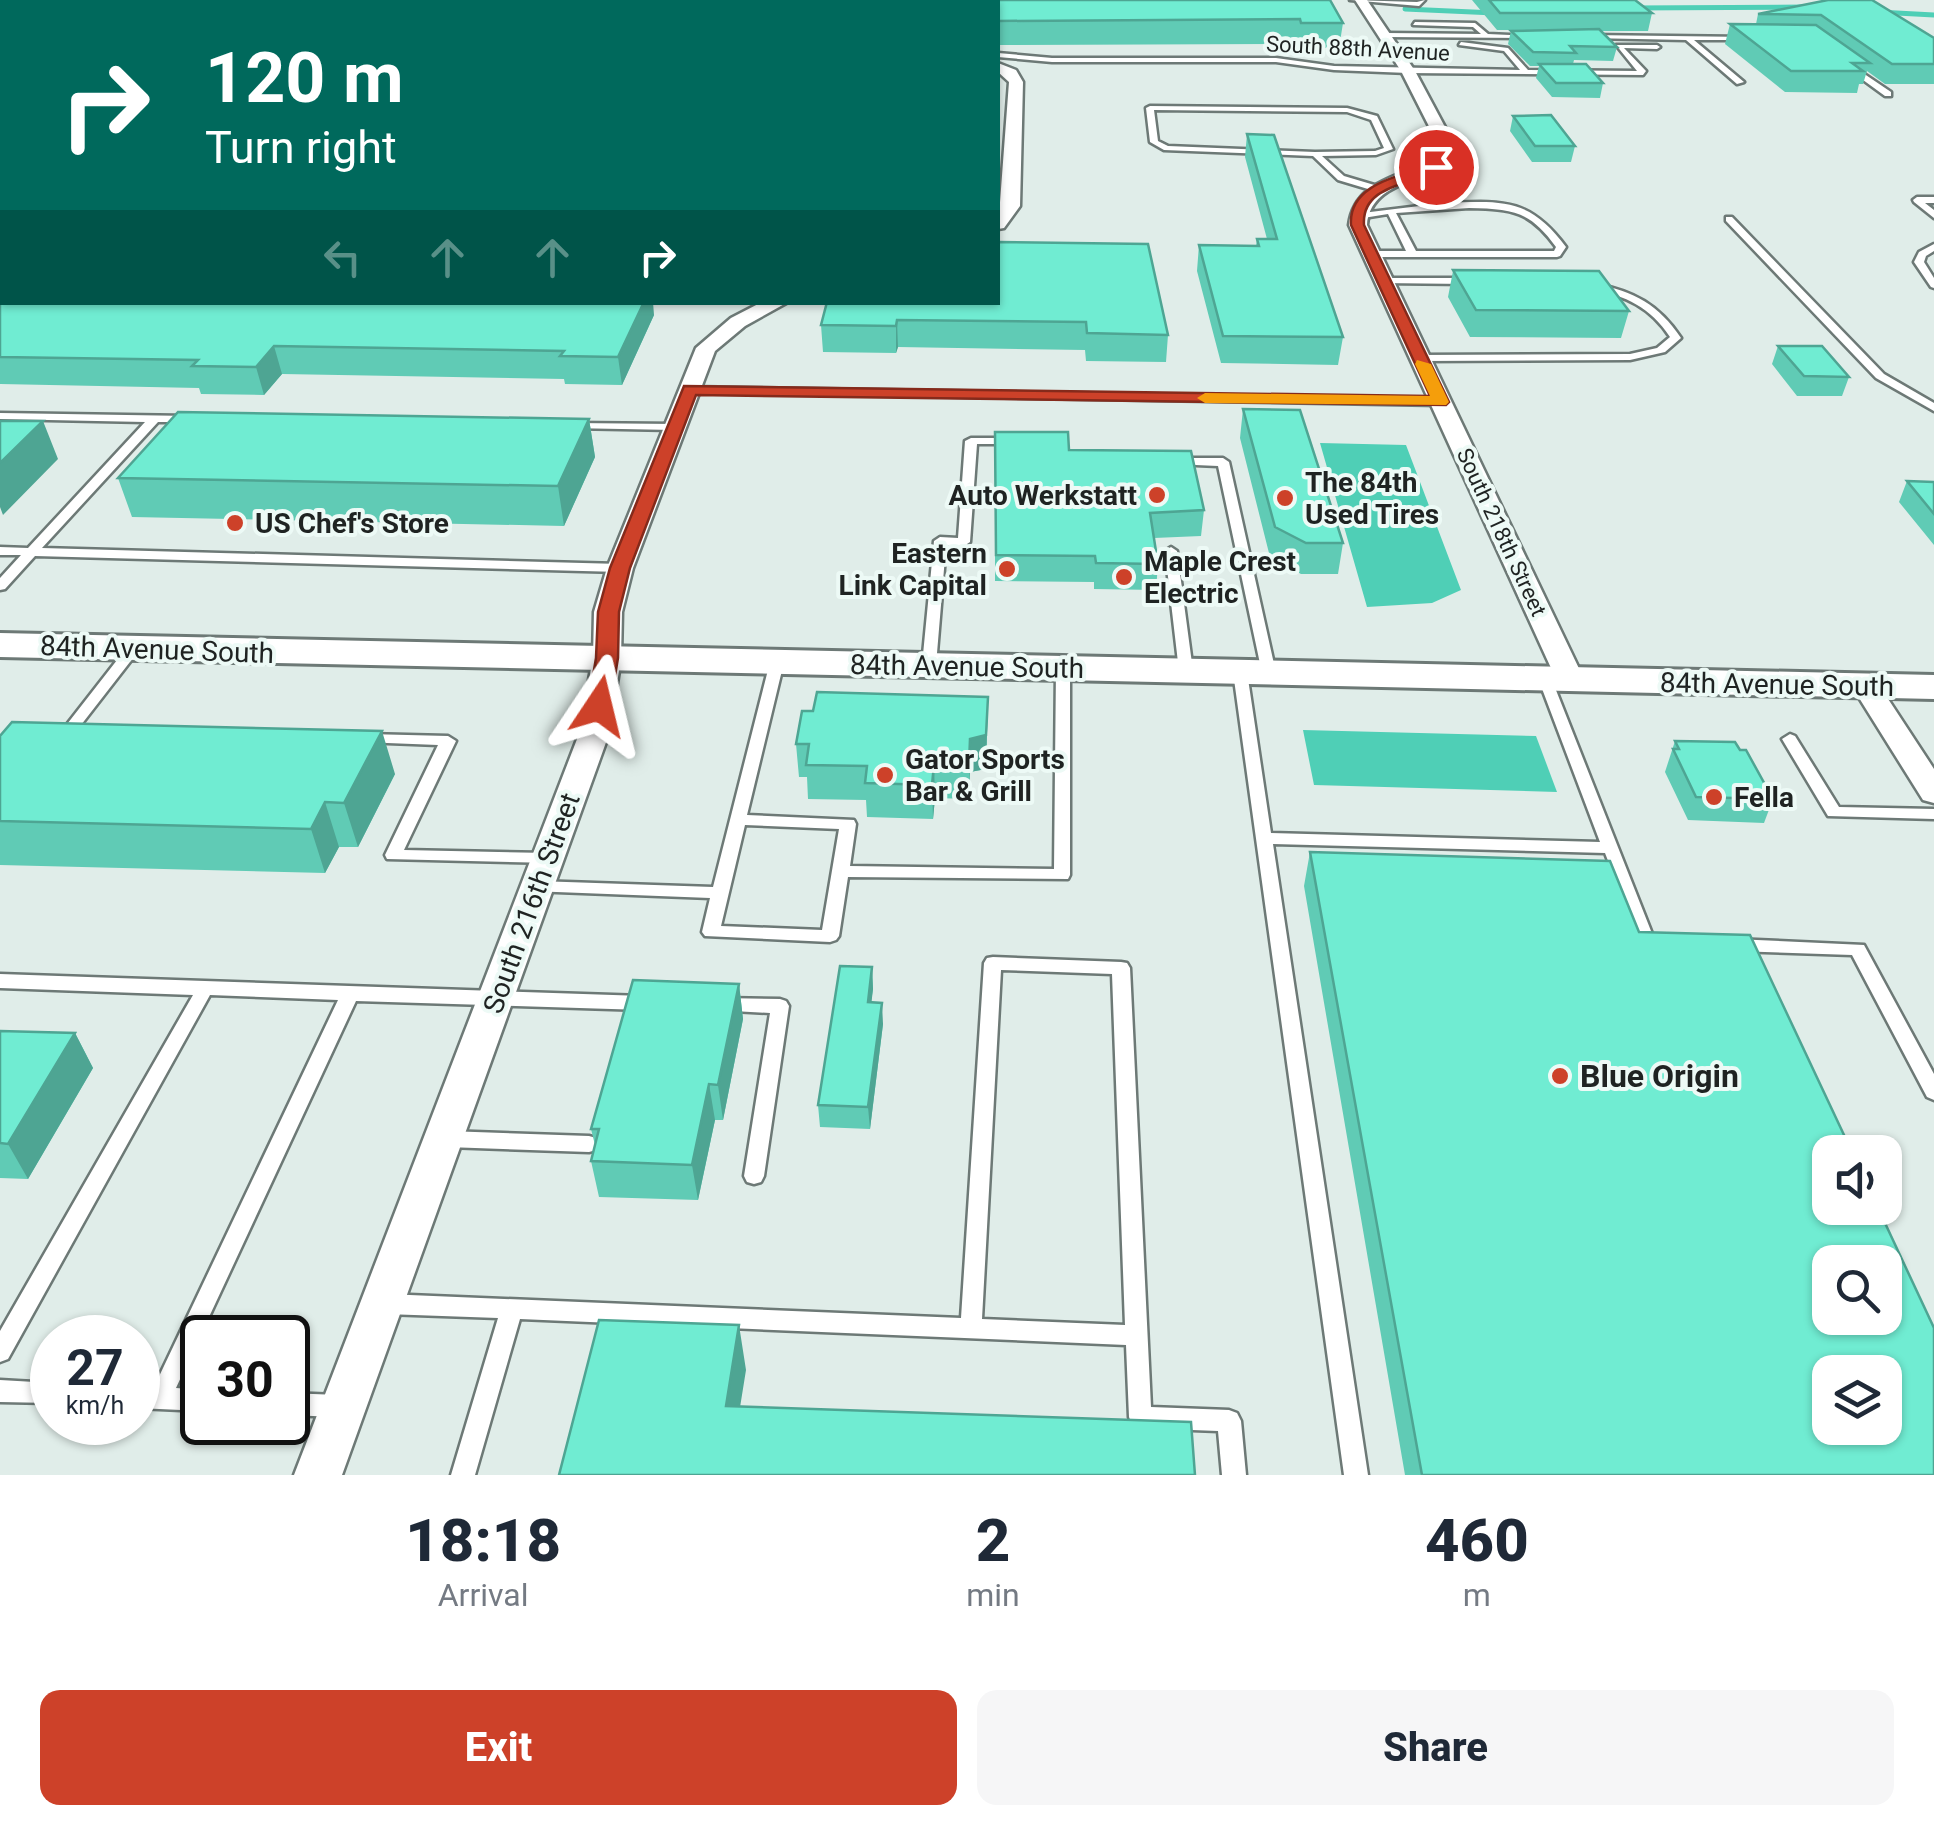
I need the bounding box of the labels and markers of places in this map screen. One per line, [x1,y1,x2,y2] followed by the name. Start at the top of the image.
[1394,125,1479,210] pin
[1305,466,1439,531] place label: The 84th Used Tires
[949,479,1137,512] place label: Auto Werkstatt
[1146,484,1168,506] marker: Auto Werkstatt
[1274,487,1296,509] marker: The 84th Used Tires
[255,507,449,540] place label: US Chef's Store
[224,512,246,534] marker: US Chef's Store
[838,537,987,602] place label: Eastern Link Capital
[1144,545,1296,610] place label: Maple Crest Electric
[996,558,1018,580] marker: Eastern Link Capital
[1113,566,1135,588] marker: Maple Crest Electric
[905,743,1065,808] place label: Gator Sports Bar & Grill
[874,764,896,786] marker: Gator Sports Bar & Grill
[1734,781,1794,814] place label: Fella
[1703,786,1725,808] marker: Fella
[1580,1057,1739,1095] place label: Blue Origin
[1549,1065,1571,1087] marker: Blue Origin

